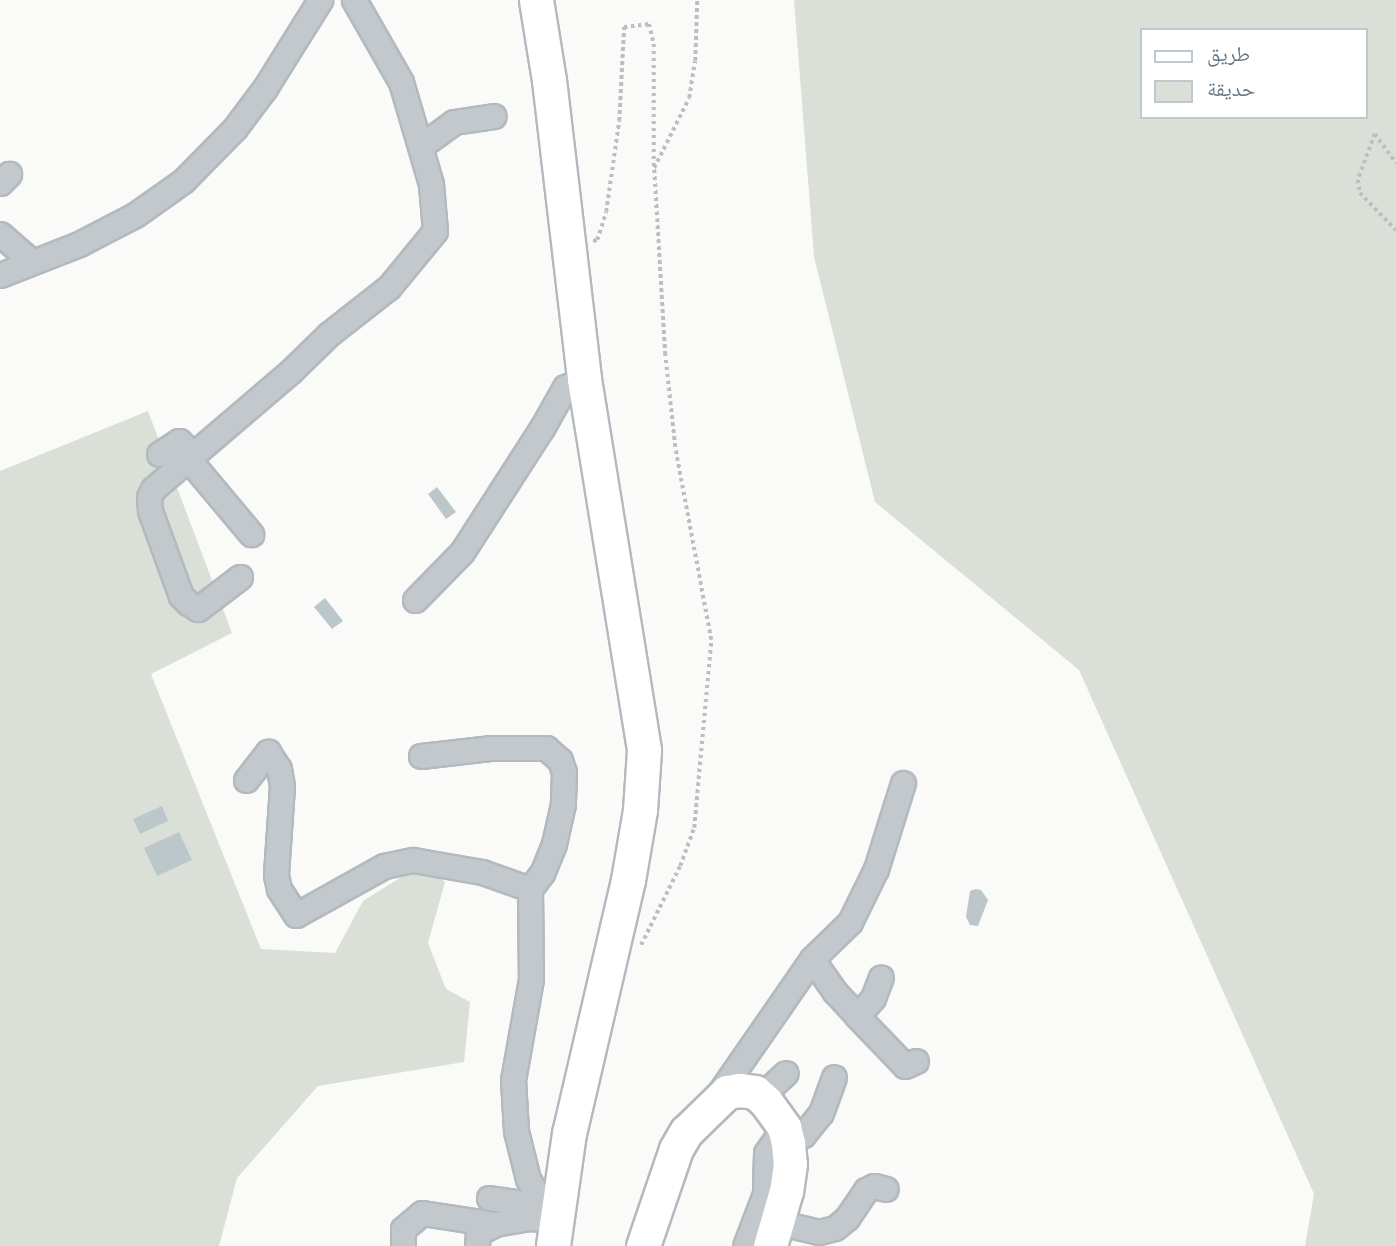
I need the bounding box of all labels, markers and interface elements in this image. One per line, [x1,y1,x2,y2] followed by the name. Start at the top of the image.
[1140,28,1368,119] legend
[1207,42,1250,65] text: طريق
[1207,77,1255,100] text: حديقة

